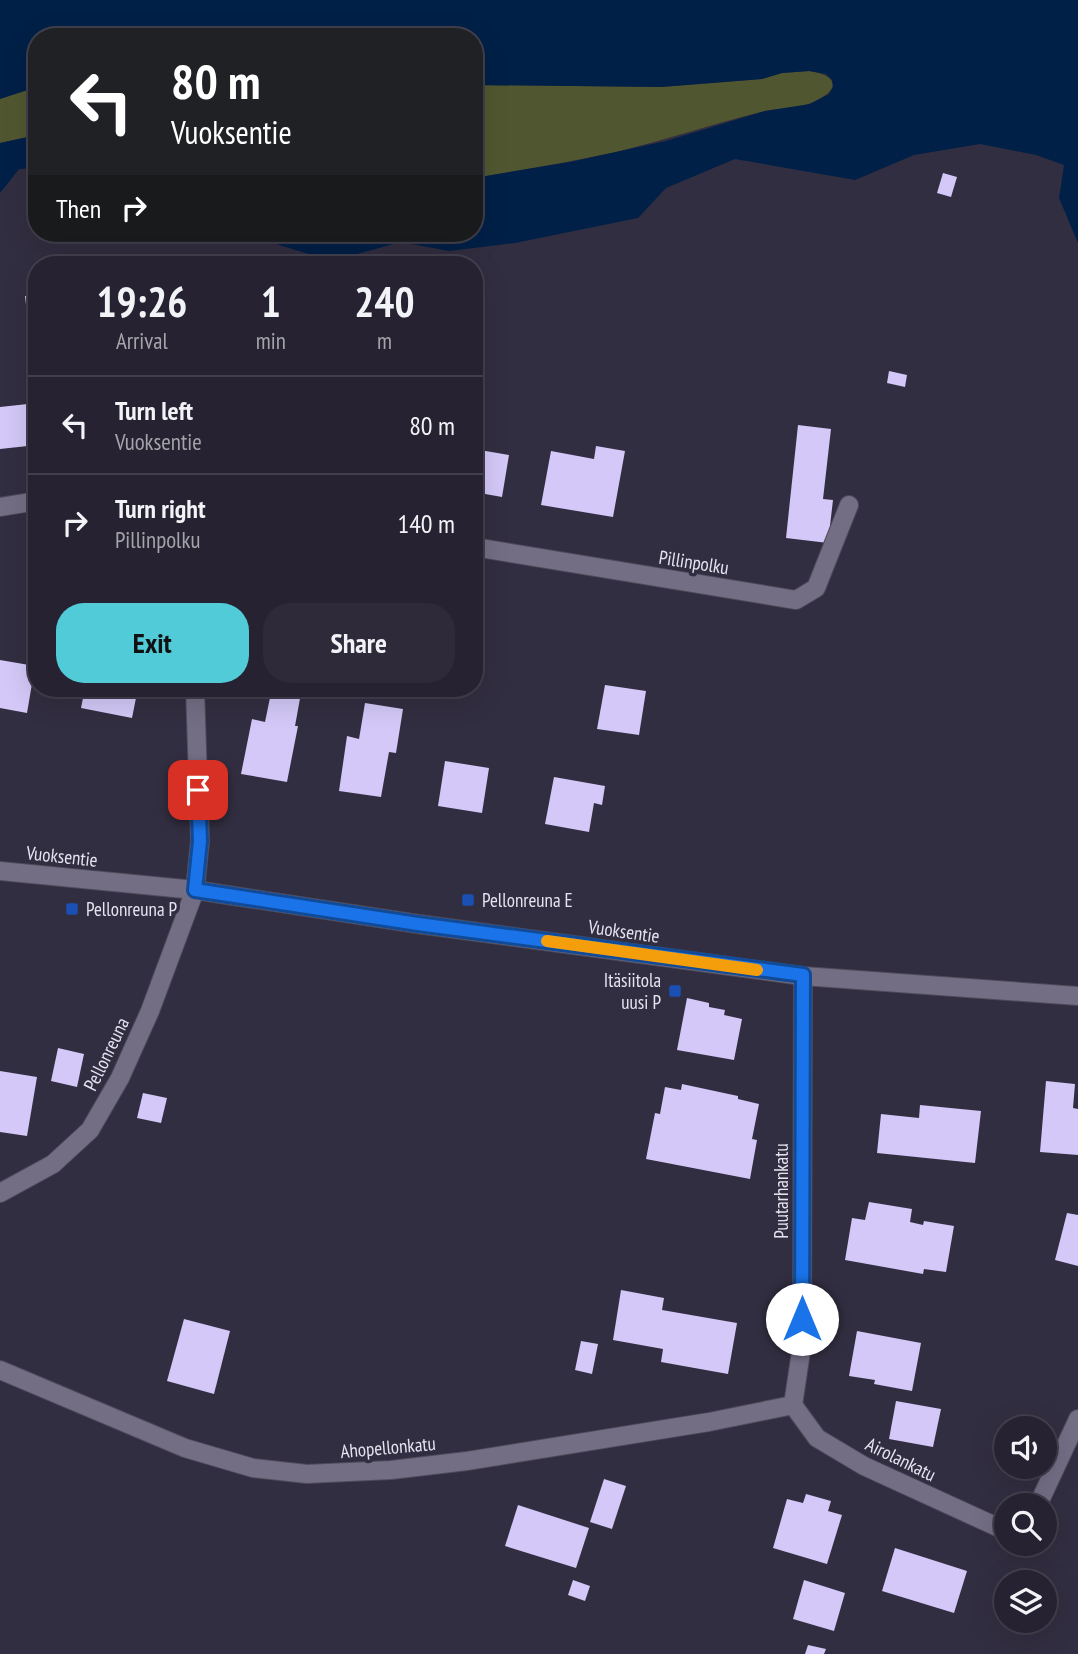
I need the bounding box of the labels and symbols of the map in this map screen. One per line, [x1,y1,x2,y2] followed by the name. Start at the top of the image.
[657,545,731,579] street label: Pillinpolku
[168,760,228,820] pin
[24,840,99,872] street label: Vuoksentie
[482,888,573,912] place label: Pellonreuna E
[460,892,476,908] marker: Pellonreuna E
[86,897,178,921] place label: Pellonreuna P
[64,901,80,917] marker: Pellonreuna P
[586,914,661,948] street label: Vuoksentie
[604,968,661,1014] place label: Itäsiitola uusi P
[667,983,683,999] marker: Itäsiitola uusi P
[78,1013,134,1095] street label: Pellonreuna
[769,1143,793,1239] street label: Puutarhankatu
[765,1282,839,1356] position arrow
[339,1431,437,1463] street label: Ahopellonkatu
[862,1432,940,1486] street label: Airolankatu

